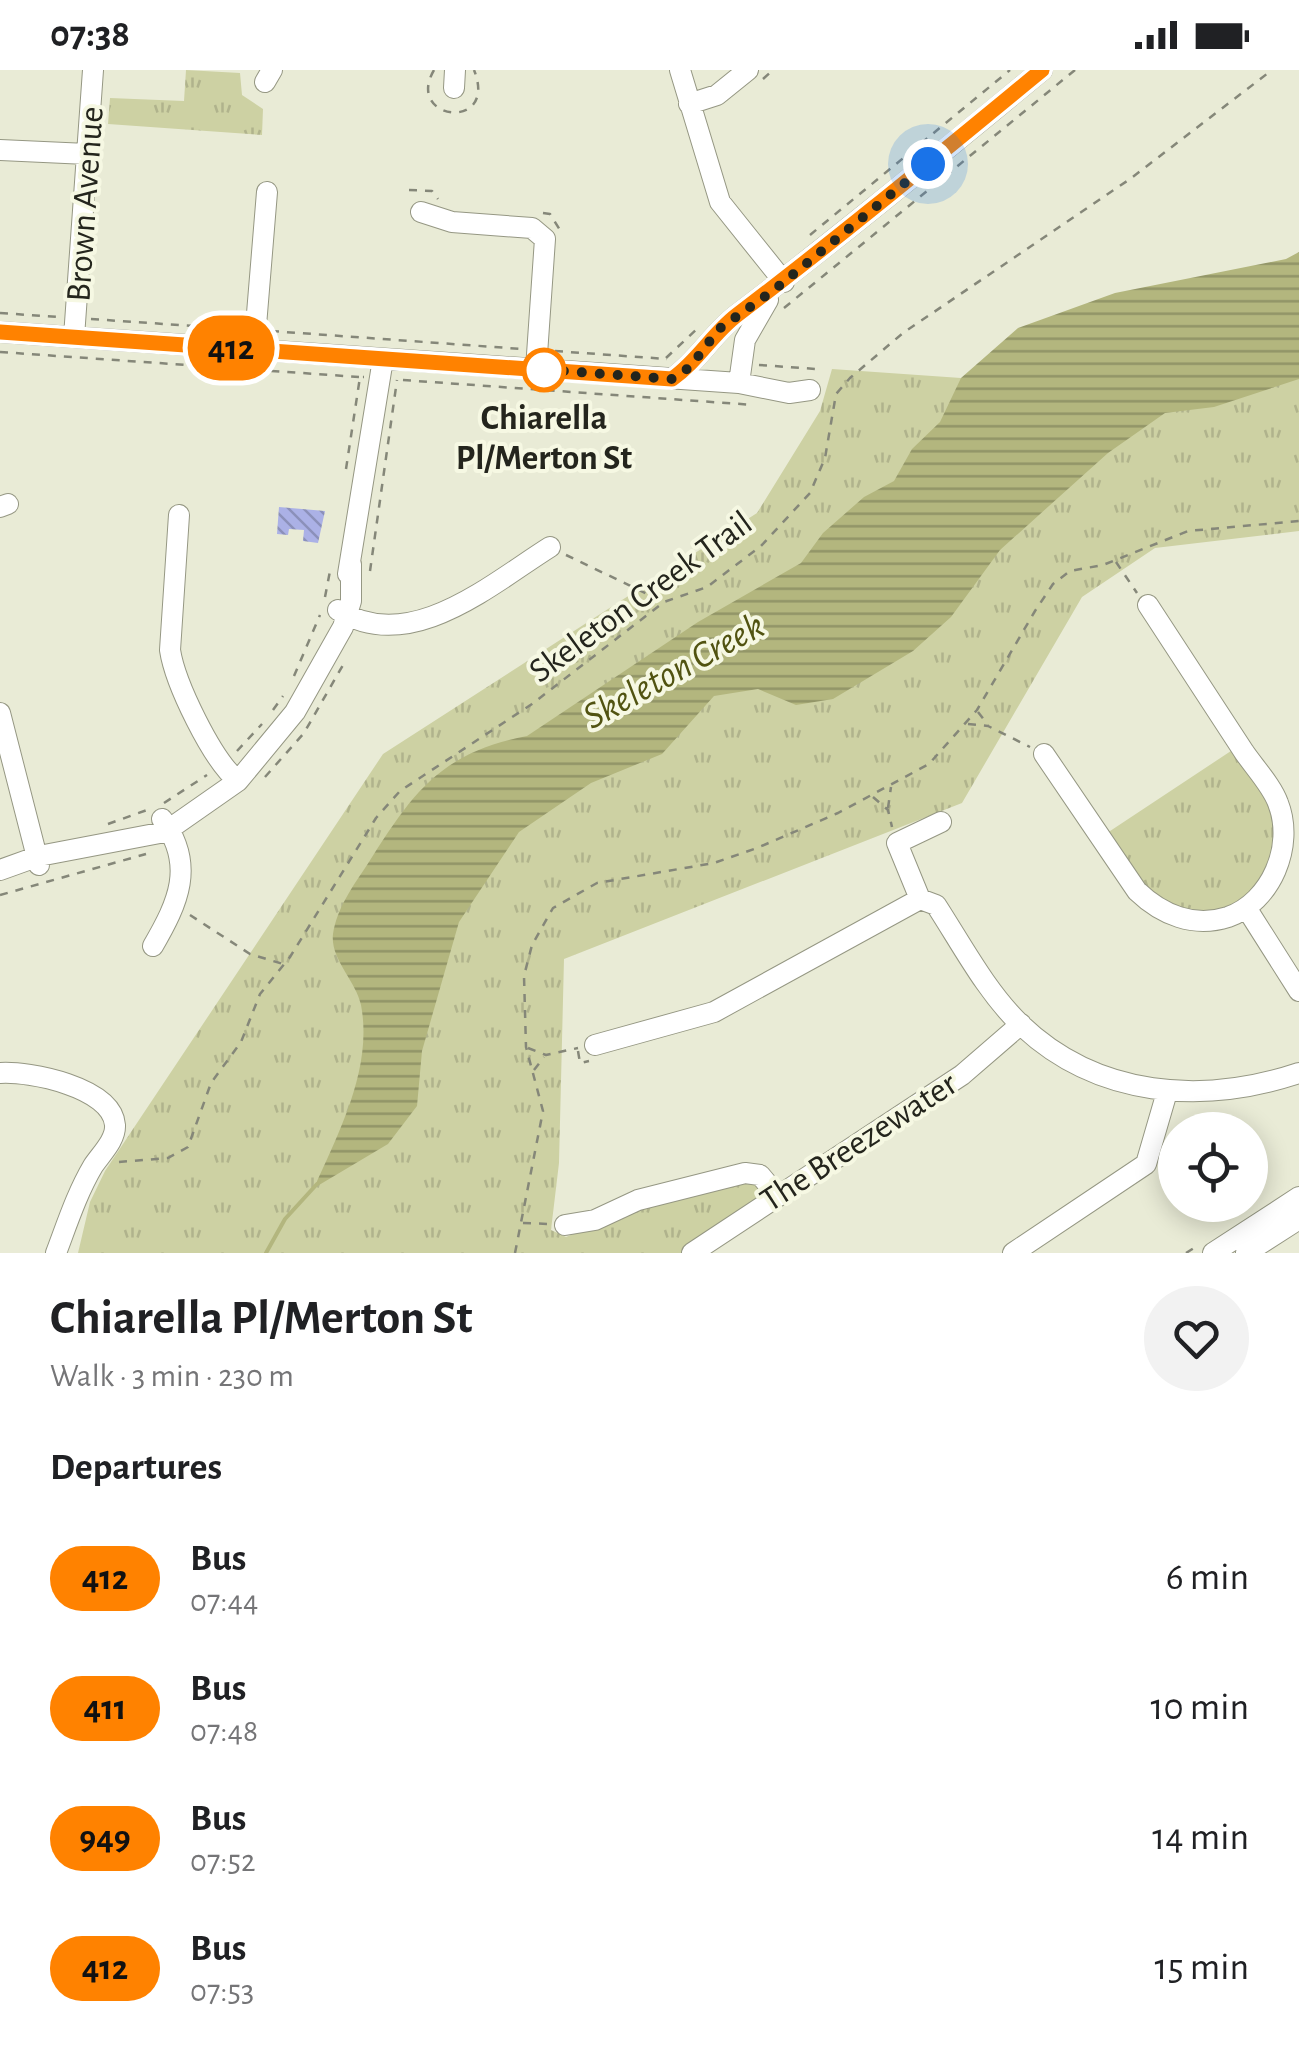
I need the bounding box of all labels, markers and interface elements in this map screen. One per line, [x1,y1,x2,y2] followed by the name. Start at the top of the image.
[50,16,130,54] text: 07:38
[61,105,110,303] street label: Brown Avenue
[903,139,953,189] your location
[174,316,288,380] line badge: 412
[208,331,254,366] text: 412
[523,349,565,391] marker: Chiarella Pl/Merton St
[456,401,632,476] place label: Chiarella Pl/Merton St
[520,501,760,691] street label: Skeleton Creek Trail
[575,602,771,738] water label: Skeleton Creek
[754,1066,964,1219] street label: The Breezewater
[1158,1112,1268,1222] map controls
[1158,1112,1268,1222] button: locate
[1144,1286,1249,1391] button: heart
[50,1295,473,1343] text: Chiarella Pl/Merton St
[50,1360,294,1392] text: Walk · 3 min · 230 m
[50,1449,222,1487] text: Departures
[190,1540,246,1578] text: Bus
[1166,1559,1249,1597] text: 6 min
[82,1561,128,1596] text: 412
[190,1585,258,1617] text: 07:44
[190,1670,246,1708] text: Bus
[1150,1689,1249,1727] text: 10 min
[84,1691,126,1726] text: 411
[190,1715,258,1747] text: 07:48
[190,1800,246,1838] text: Bus
[1152,1819,1249,1857] text: 14 min
[79,1821,131,1856] text: 949
[190,1845,256,1877] text: 07:52
[190,1930,246,1968] text: Bus
[1155,1949,1249,1987] text: 15 min
[82,1951,128,1986] text: 412
[190,1975,254,2007] text: 07:53

